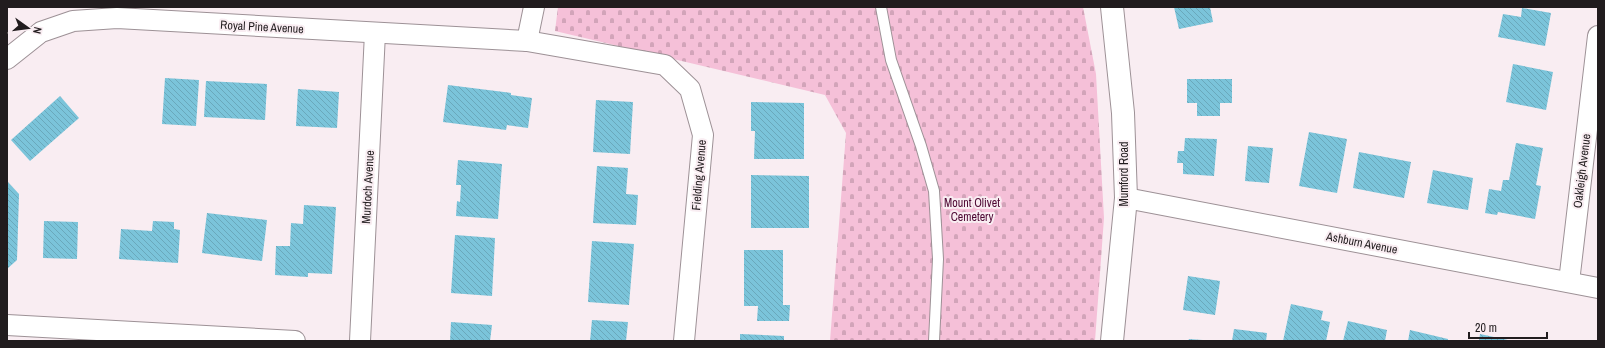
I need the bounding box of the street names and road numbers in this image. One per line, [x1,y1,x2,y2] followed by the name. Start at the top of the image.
[220,17,304,37] street label: Royal Pine Avenue
[1570,133,1594,209] street label: Oakleigh Avenue
[688,139,710,211] street label: Fielding Avenue
[1116,141,1132,207] street label: Mumford Road
[358,150,378,224] street label: Murdoch Avenue
[1324,228,1399,258] street label: Ashburn Avenue

